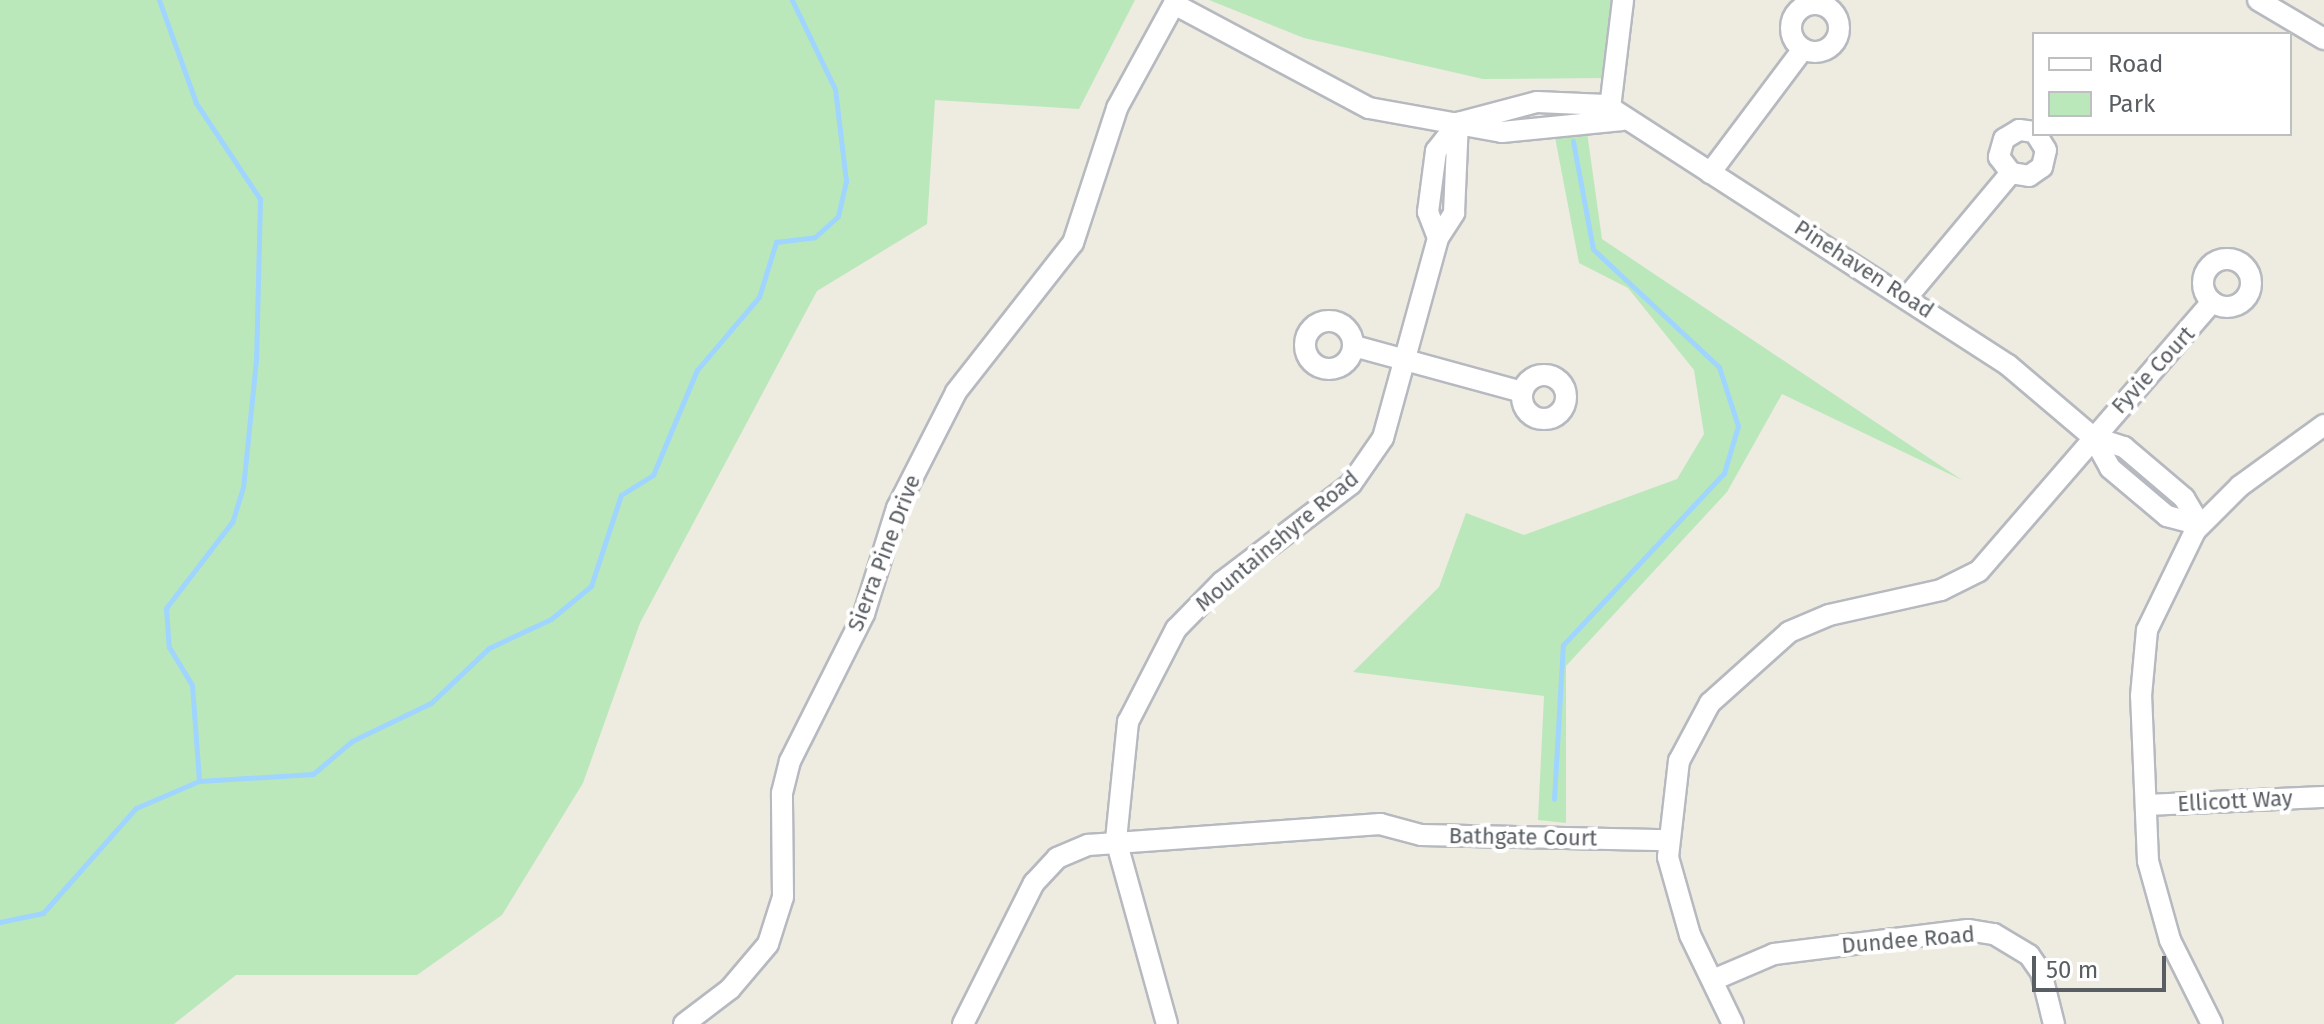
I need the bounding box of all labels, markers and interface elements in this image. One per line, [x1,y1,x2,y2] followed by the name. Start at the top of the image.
[2032,32,2292,136] legend
[2108,50,2163,78] text: Road
[2108,90,2155,118] text: Park
[1789,214,1939,324] street label: Pinehaven Road
[2106,321,2200,419] street label: Fyvie Court
[1190,465,1364,617] street label: Mountainshyre Road
[842,471,926,635] street label: Sierra Pine Drive
[2177,785,2293,817] street label: Ellicott Way
[1448,823,1598,851] street label: Bathgate Court
[1840,921,1976,959] street label: Dundee Road
[2036,940,2170,990] scale bar
[2046,956,2098,984] text: 50 m

